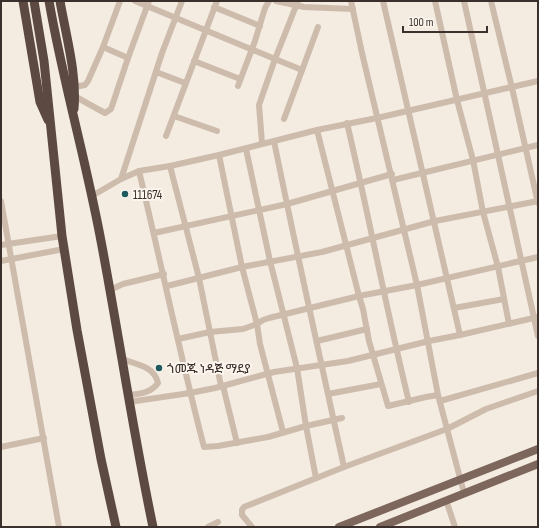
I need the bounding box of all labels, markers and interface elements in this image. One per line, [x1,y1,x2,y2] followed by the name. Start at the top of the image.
[403,8,487,34] scale bar
[409,15,434,30] text: 100 m
[133,187,163,203] place label: 111674
[120,189,130,199] marker: 111674
[167,361,251,377] place label: ጎመጁ ነዳጅ ማደያ
[154,363,164,373] marker: ጎመጁ ነዳጅ ማደያ

